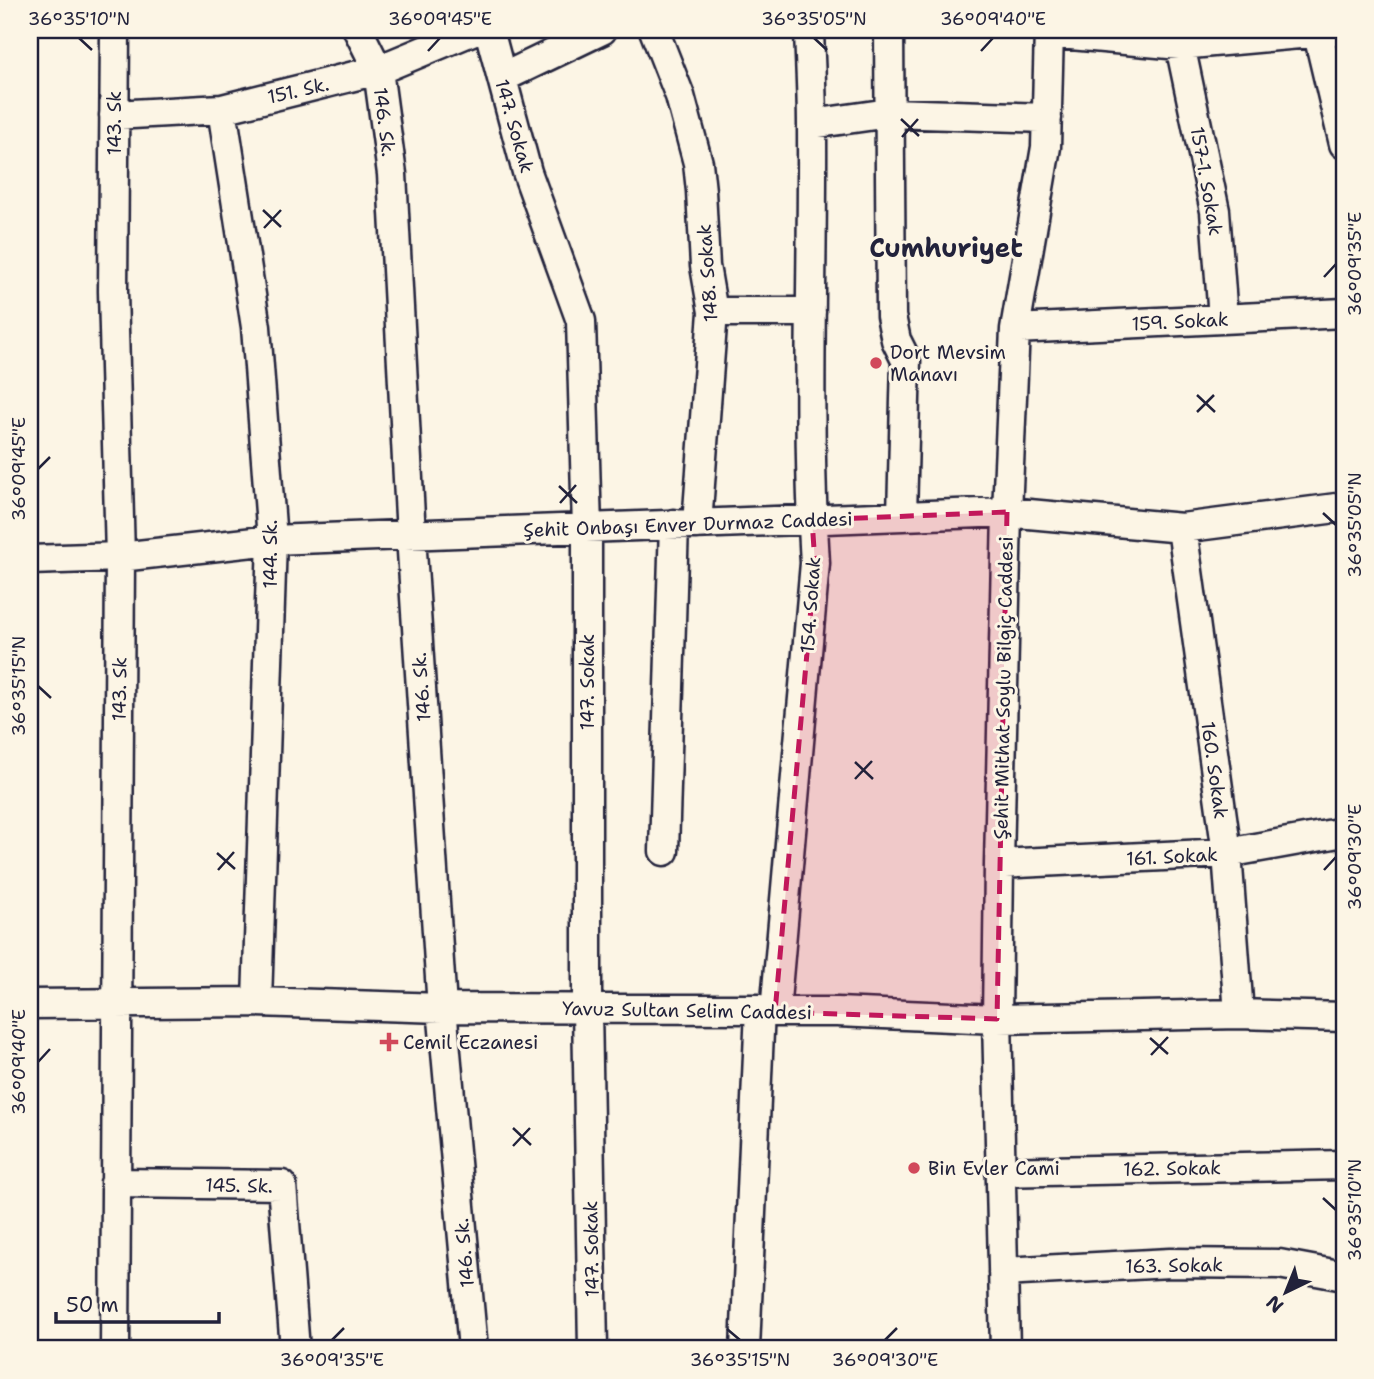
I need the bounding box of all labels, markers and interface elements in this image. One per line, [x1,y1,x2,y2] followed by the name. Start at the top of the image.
[28,7,130,31] text: 36°35'10"N
[388,7,492,31] text: 36°09'45"E
[761,7,867,31] text: 36°35'05"N
[940,7,1046,31] text: 36°09'40"E
[265,71,331,110] street label: 151. Sk.
[489,76,540,176] street label: 147. Sokak
[368,86,401,158] street label: 146. Sk.
[102,91,127,155] street label: 143. Sk
[1185,125,1228,238] street label: 157-1. Sokak
[1343,212,1367,316] text: 36°09'35"E
[692,223,723,323] street label: 148. Sokak
[869,230,1023,265] district label: Cumhuriyet
[1131,306,1229,337] street label: 159. Sokak
[890,340,1006,387] place label: Dort Mevsim Manavı
[868,355,884,371] marker: Dort Mevsim Manavı
[7,417,31,521] text: 36°09'45"E
[1343,472,1367,578] text: 36°35'05"N
[523,506,853,543] street label: Şehit Onbaşı Enver Durmaz Caddesi
[258,520,283,588] street label: 144. Sk.
[988,536,1019,840] street label: Şehit Mithat Soylu Bilgiç Caddesi
[795,556,826,654] street label: 154. Sokak
[575,634,600,730] street label: 147. Sokak
[7,636,31,736] text: 36°35'15"N
[407,651,436,723] street label: 146. Sk.
[106,657,133,721] street label: 143. Sk
[1195,720,1234,820] street label: 160. Sokak
[1343,804,1367,910] text: 36°09'30"E
[1125,842,1219,871] street label: 161. Sokak
[562,996,812,1025] street label: Yavuz Sultan Selim Caddesi
[7,1009,31,1115] text: 36°09'40"E
[403,1030,538,1055] place label: Cemil Eczanesi
[381,1034,397,1050] marker: Cemil Eczanesi
[1123,1155,1221,1182] street label: 162. Sokak
[928,1156,1060,1181] place label: Bin Evler Cami
[1343,1159,1367,1261] text: 36°35'10"N
[906,1160,922,1176] marker: Bin Evler Cami
[205,1172,273,1199] street label: 145. Sk.
[578,1201,605,1297] street label: 147. Sokak
[449,1217,480,1289] street label: 146. Sk.
[1125,1252,1223,1279] street label: 163. Sokak
[1252,1256,1322,1326] north arrow
[56,1281,219,1325] scale bar
[1261,1290,1289,1318] text: N
[66,1291,119,1319] text: 50 m
[280,1348,384,1372] text: 36°09'35"E
[690,1348,790,1372] text: 36°35'15"N
[832,1348,938,1372] text: 36°09'30"E

